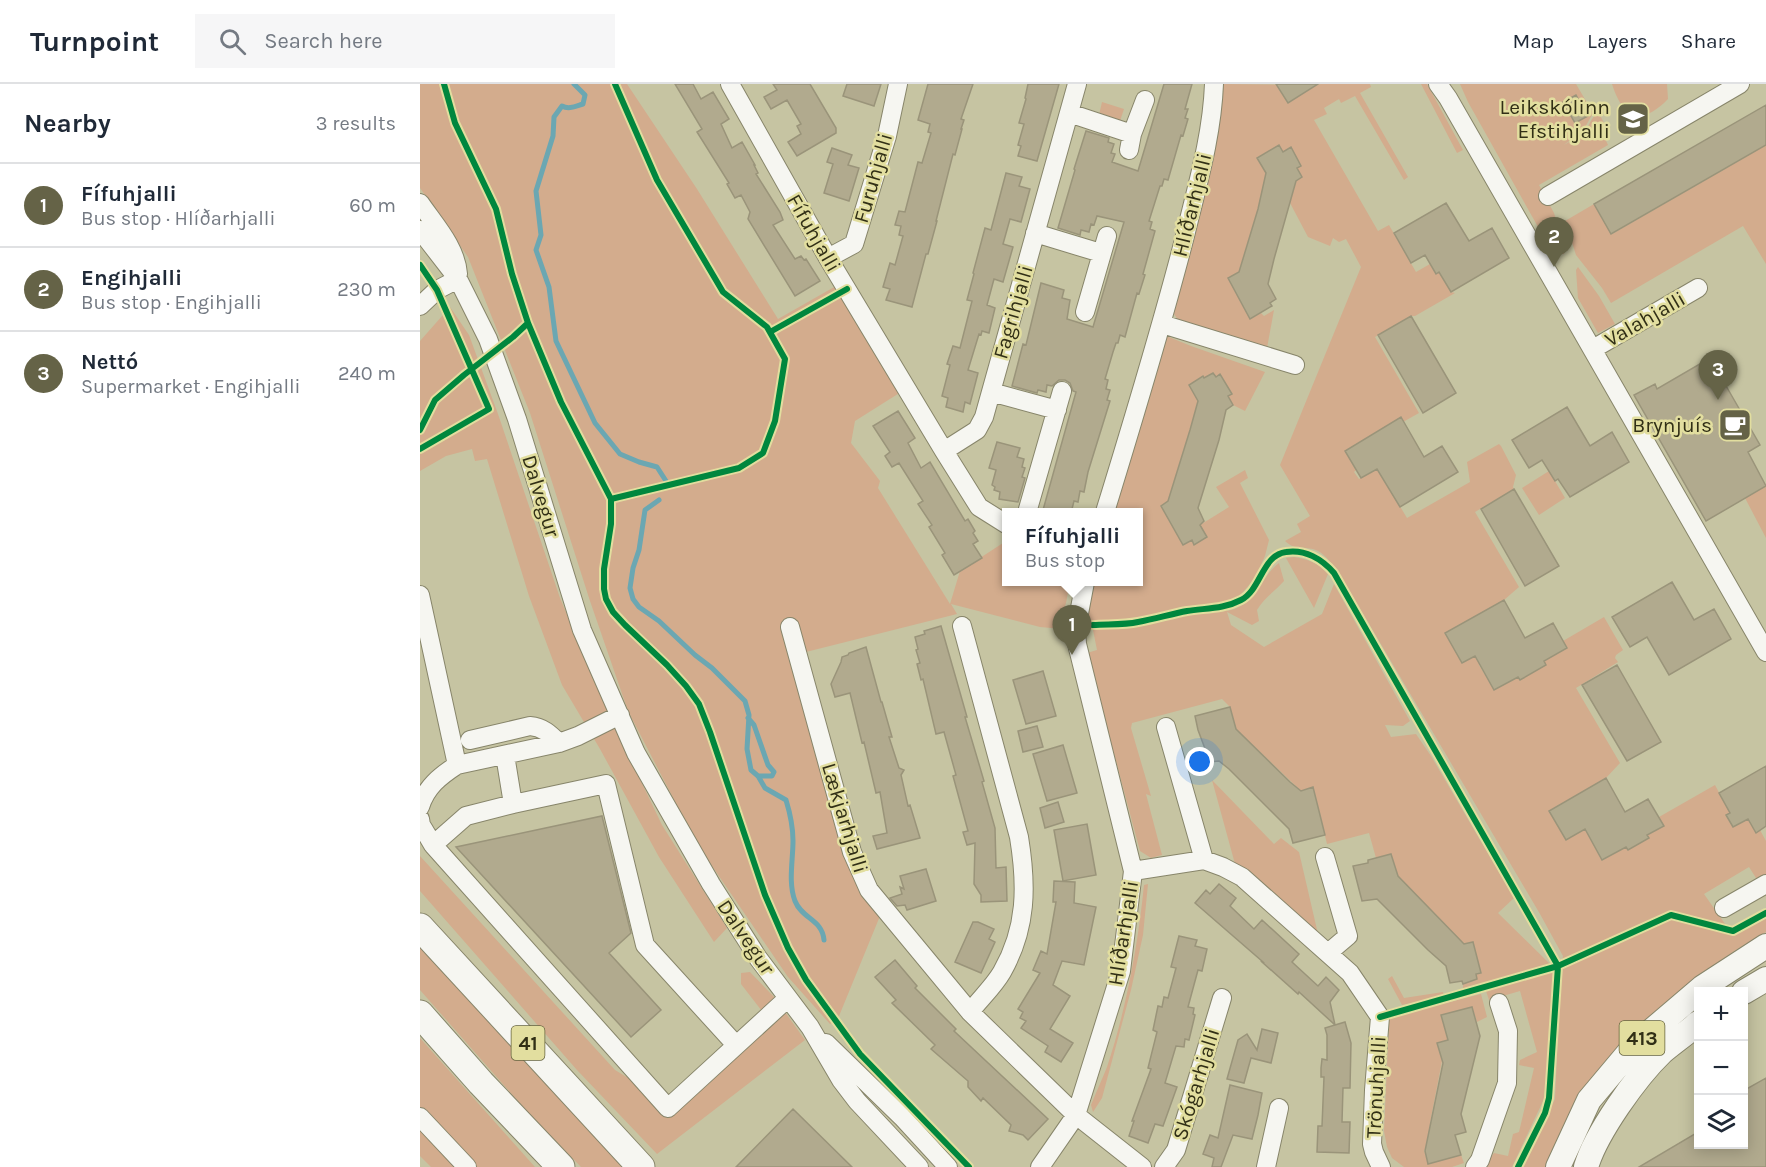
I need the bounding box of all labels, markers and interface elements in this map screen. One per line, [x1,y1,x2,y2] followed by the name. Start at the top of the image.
[195,14,615,68] search box
[30,25,159,58] text: Turnpoint
[216,25,249,58] icon: search
[264,28,383,54] text: Search here
[1512,29,1554,53] text: Map
[1587,29,1648,53] text: Layers
[1681,29,1736,53] text: Share
[1499,95,1610,143] place label: Leikskólinn Efstihjalli
[1615,101,1651,137] school or university icon: Leikskólinn Efstihjalli
[24,108,111,139] text: Nearby
[316,112,396,135] text: 3 results
[849,130,897,226] street label: Furuhjalli
[1168,151,1216,259] street label: Hlíðarhjalli
[81,181,177,207] text: Fífuhjalli
[782,190,846,276] street label: Fífuhjalli
[40,194,47,217] text: 1
[349,194,396,217] text: 60 m
[81,207,275,230] text: Bus stop · Hlíðarhjalli
[1534,218,1574,267] pin: 2
[988,262,1038,362] street label: Fagrihjalli
[81,265,182,291] text: Engihjalli
[37,278,50,301] text: 2
[337,278,396,301] text: 230 m
[1600,286,1690,352] street label: Valahjalli
[81,291,262,314] text: Bus stop · Engihjalli
[81,349,138,375] text: Nettó
[1698,350,1738,400] pin: 3
[37,362,50,385] text: 3
[338,362,396,385] text: 240 m
[81,375,301,398] text: Supermarket · Engihjalli
[1717,407,1753,443] cafe icon: Brynjuís
[1632,413,1712,437] place label: Brynjuís
[517,452,565,540] street label: Dalvegur
[1002,508,1143,586] popup
[1025,523,1120,549] text: Fífuhjalli
[1025,549,1105,572] text: Bus stop
[1052,606,1092,655] pin: 1
[1185,747,1214,776] your location
[817,760,873,876] street label: Lækjarhjalli
[1103,879,1143,987] street label: Hlíðarhjalli
[712,895,780,979] street label: Dalvegur
[1694,987,1748,1149] map controls
[1694,987,1748,1041] button: +
[1620,1021,1664,1055] road number: 413
[1168,1025,1224,1143] street label: Skógarhjalli
[512,1026,544,1060] road number: 41
[1361,1035,1391,1139] street label: Trönuhjalli
[1694,1041,1748,1095] button: −
[1694,1095,1748,1149] button: layers

